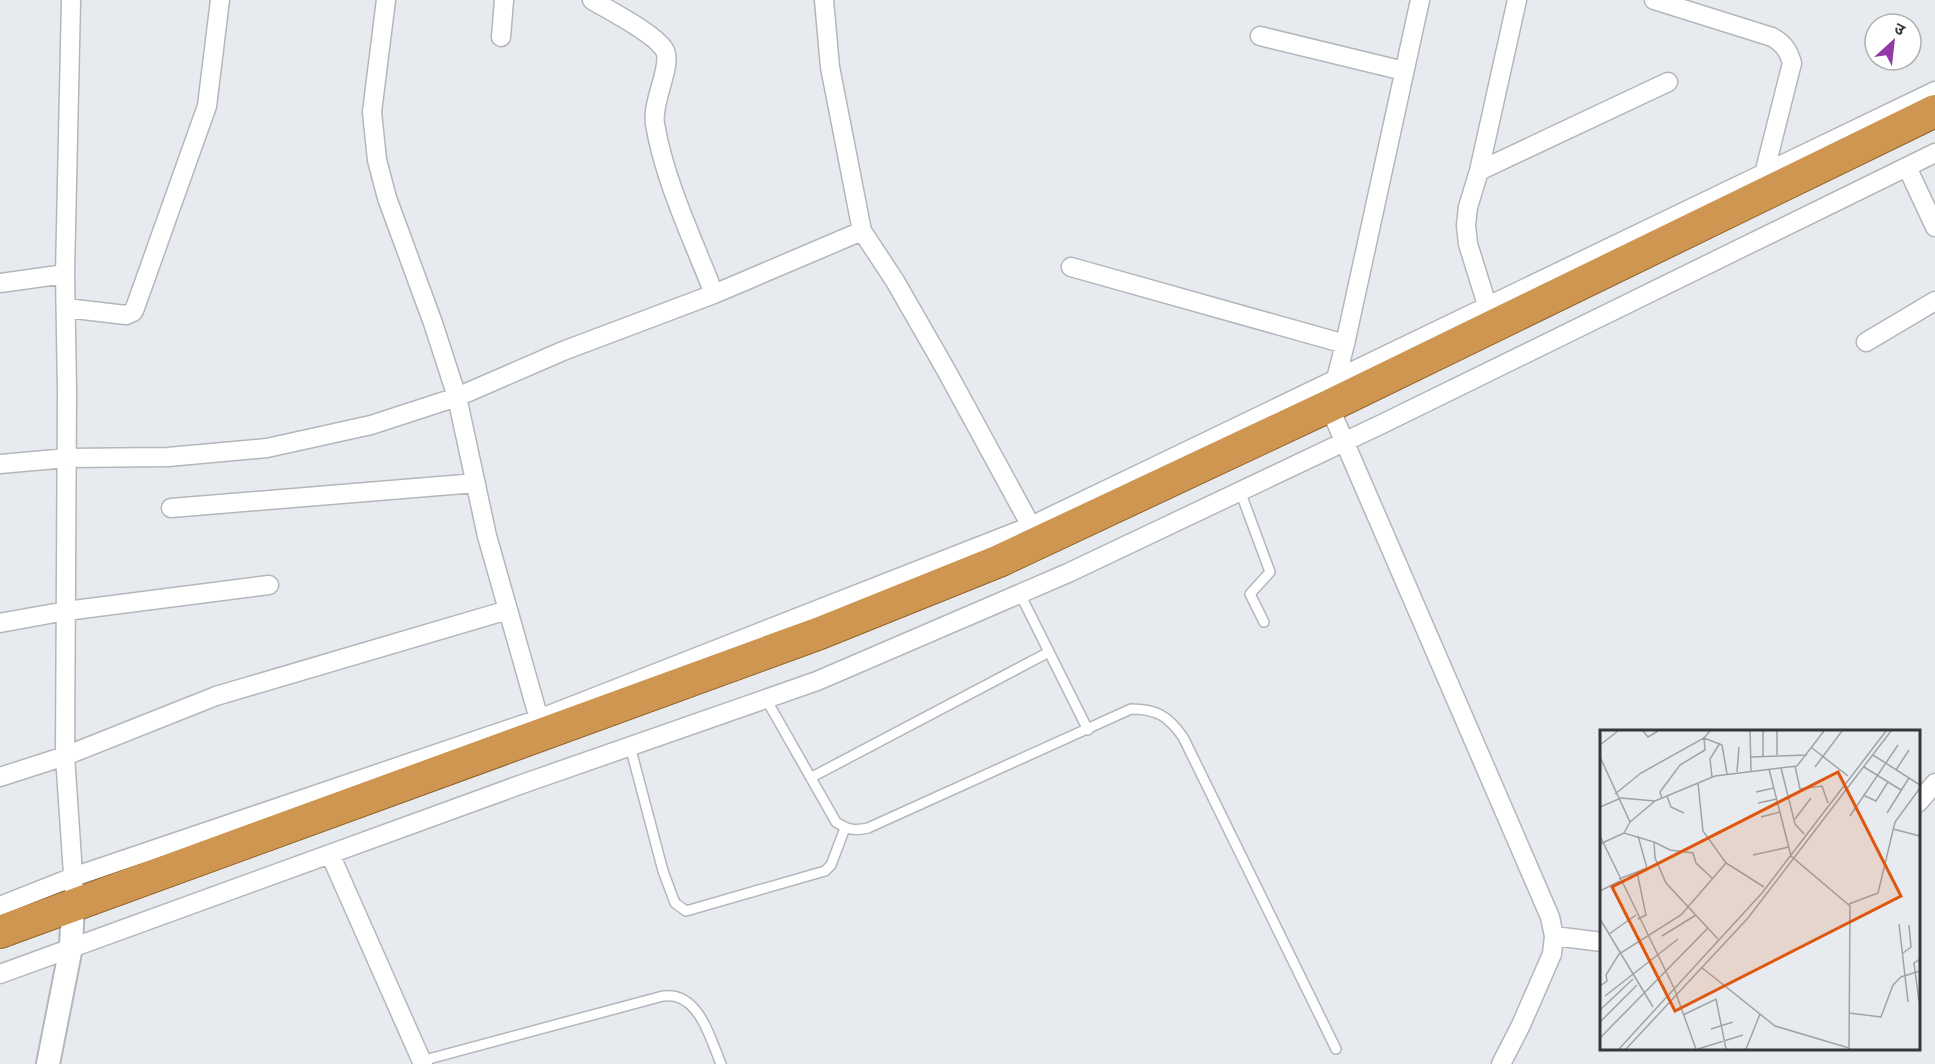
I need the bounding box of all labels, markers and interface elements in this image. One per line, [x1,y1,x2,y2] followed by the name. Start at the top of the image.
[1863,12,1923,72] north arrow
[1890,18,1909,42] text: उ
[1600,730,1920,1049] inset map

